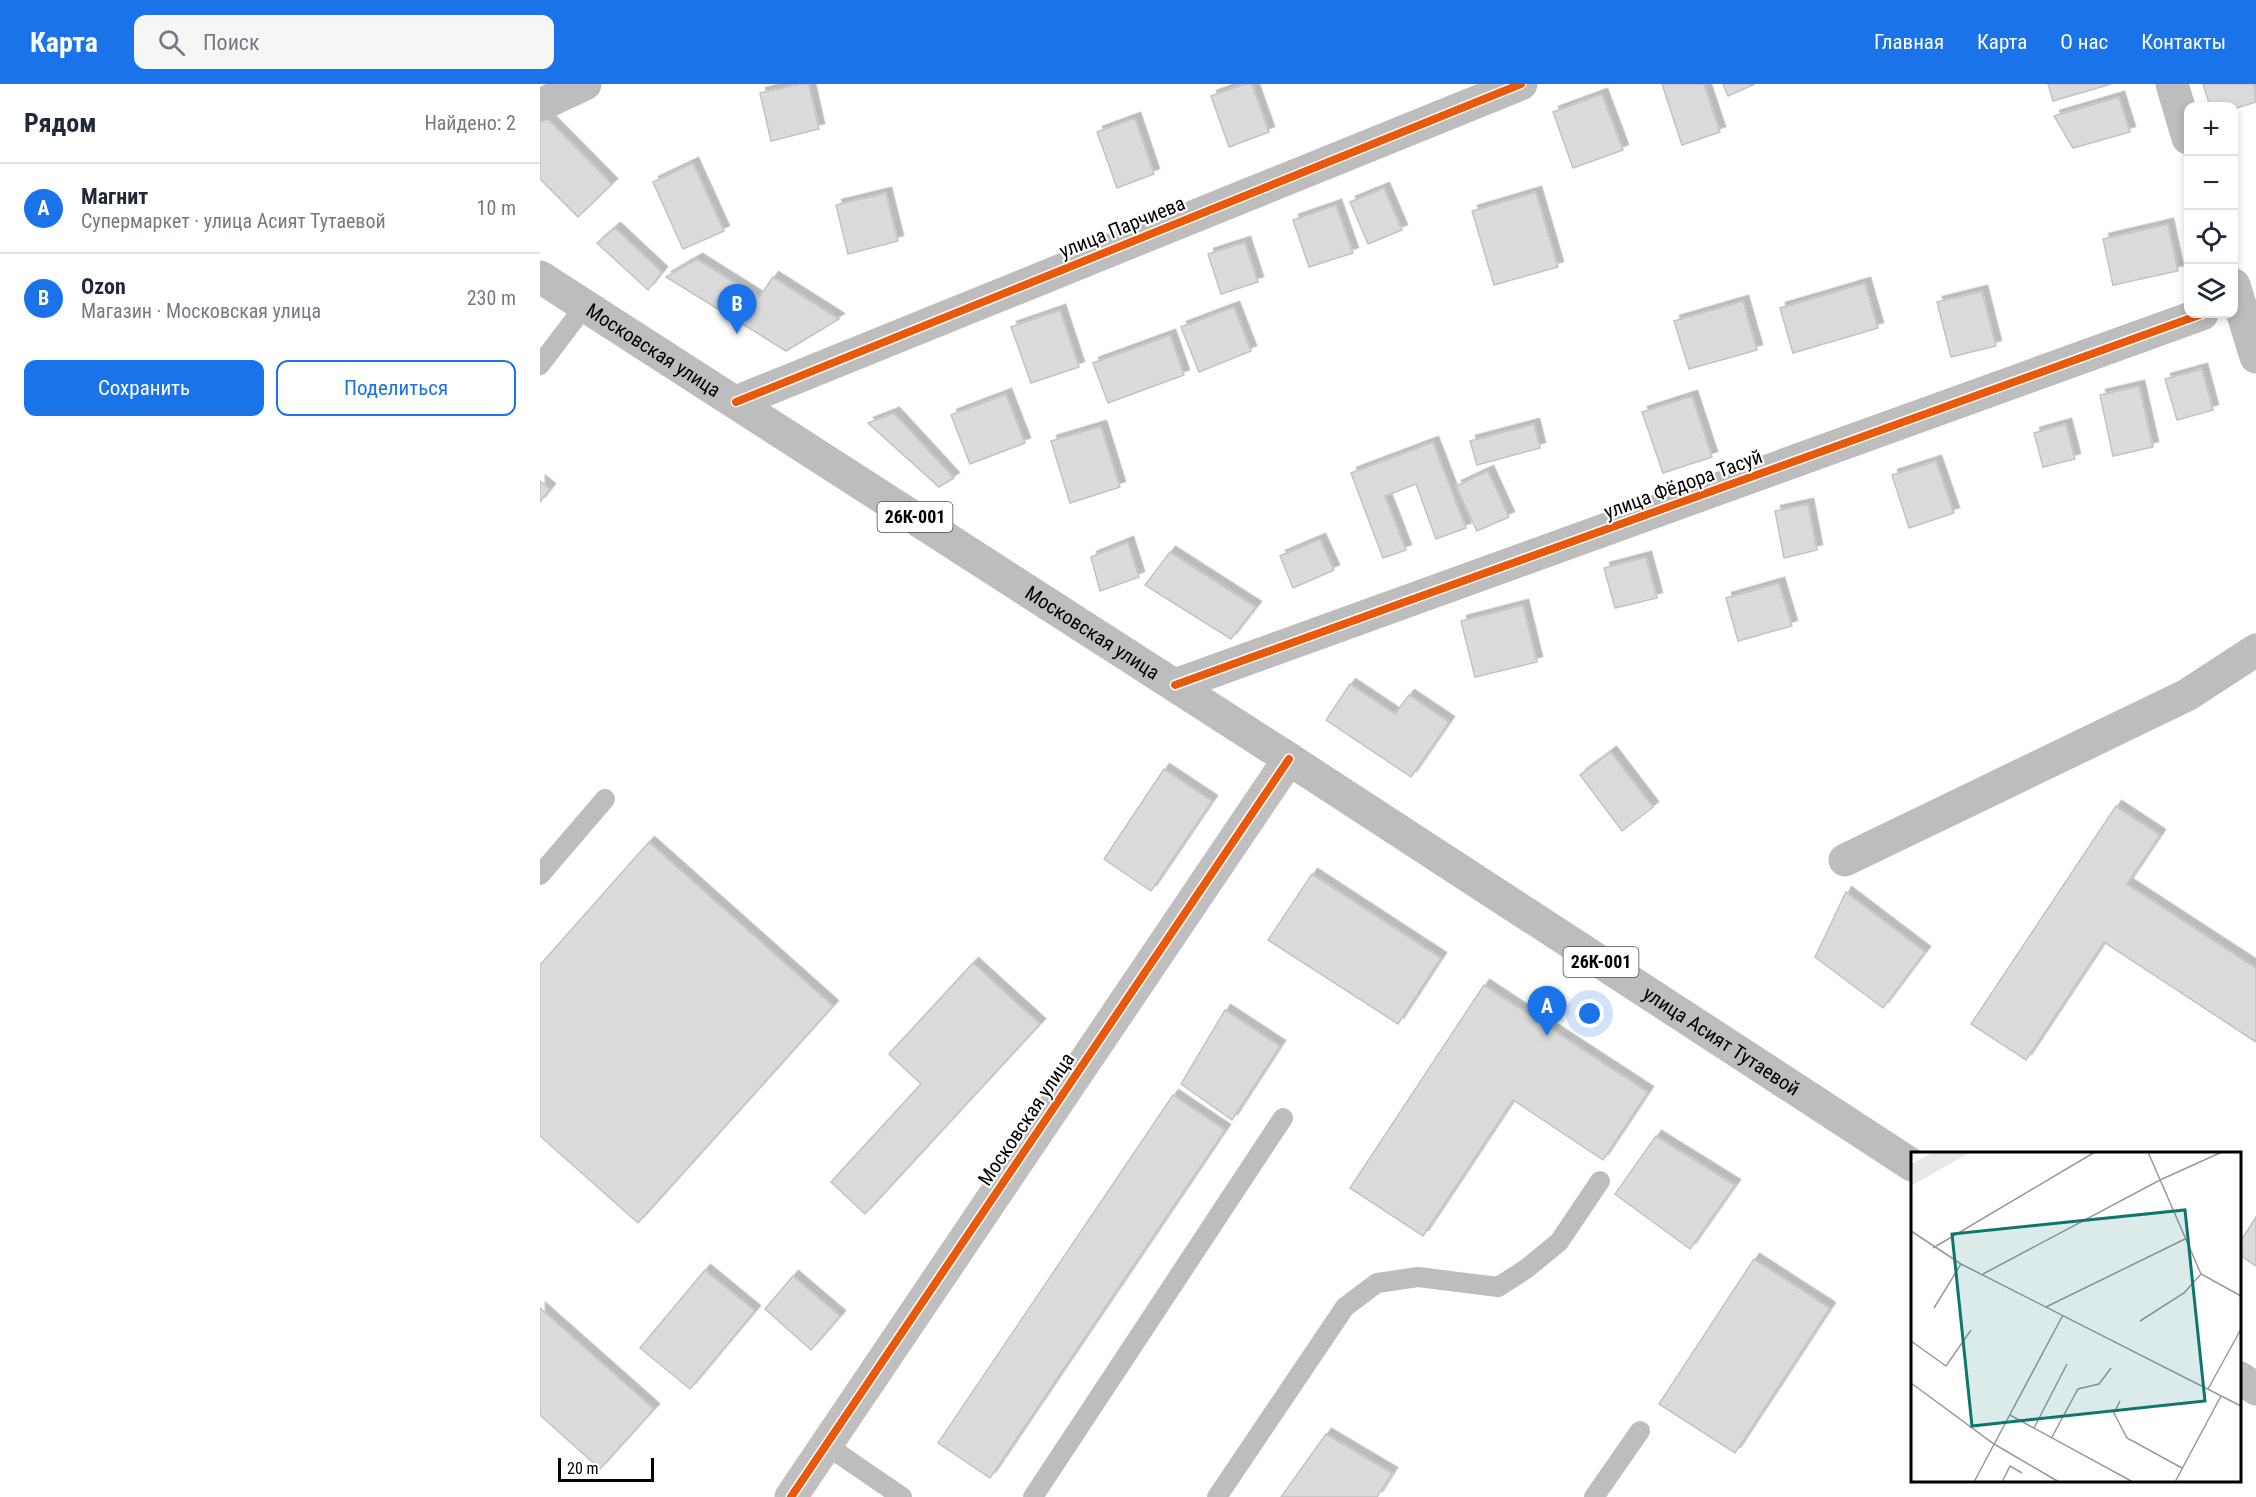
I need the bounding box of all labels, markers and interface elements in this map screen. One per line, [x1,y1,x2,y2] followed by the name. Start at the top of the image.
[134,15,554,69] search box
[30,26,98,59] text: Карта
[155,26,188,59] icon: search
[203,30,260,55] text: Поиск
[1874,30,1944,54] text: Главная
[1977,30,2027,54] text: Карта
[2060,30,2108,54] text: О нас
[2141,30,2226,54] text: Контакты
[2184,102,2238,318] map controls
[2184,102,2238,156] button: +
[24,108,96,138] text: Рядом
[424,111,516,135] text: Найдено: 2
[2184,156,2238,210] button: −
[81,184,148,209] text: Магнит
[1056,191,1188,263] street label: улица Парчиева
[38,196,49,220] text: A
[477,196,516,220] text: 10 m
[81,209,386,233] text: Супермаркет · улица Асият Тутаевой
[2184,210,2238,264] button: locate
[2184,264,2238,318] button: layers
[81,274,126,299] text: Ozon
[718,284,756,334] pin: B
[38,286,49,310] text: B
[467,286,516,310] text: 230 m
[582,298,725,402] street label: Московская улица
[81,299,321,323] text: Магазин · Московская улица
[24,360,264,416] button: Сохранить
[276,360,516,416] button: Поделиться
[1600,444,1766,524] street label: улица Фёдора Тасуй
[878,502,952,532] road number: 26К-001
[1021,580,1164,685] street label: Московская улица
[1564,947,1638,977] road number: 26К-001
[1639,981,1804,1101] street label: улица Асият Тутаевой
[1528,986,1566,1036] pin: A
[1575,999,1604,1028] your location
[973,1048,1079,1190] street label: Московская улица
[1911,1152,2241,1482] inset map
[558,1455,654,1482] scale bar
[567,1459,599,1478] text: 20 m

